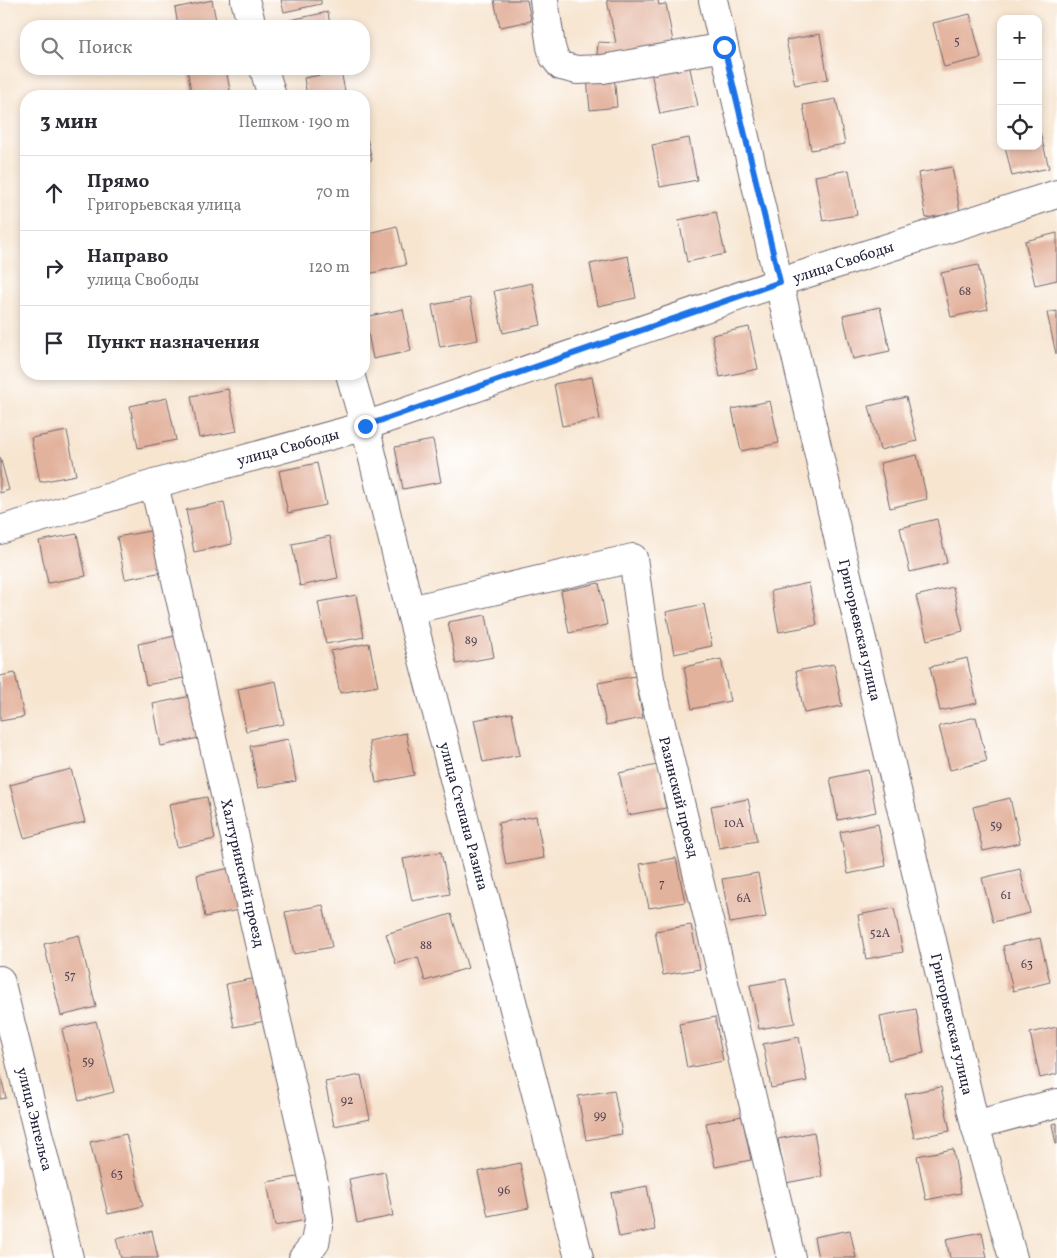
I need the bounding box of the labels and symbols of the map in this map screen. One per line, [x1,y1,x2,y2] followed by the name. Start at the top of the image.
[954,34,960,50] house number: 5
[713,36,736,59] route start
[790,237,897,290] street label: улица Свободы
[959,284,971,300] house number: 68
[354,415,377,438] route end
[235,425,342,472] street label: улица Свободы
[832,557,885,703] street label: Григорьевская улица
[465,633,477,649] house number: 89
[652,735,703,861] street label: Разинский проезд
[433,740,492,893] street label: улица Степана Разина
[214,797,269,950] street label: Халтуринский проезд
[724,816,745,832] house number: 10А
[990,818,1002,834] house number: 59
[659,876,665,892] house number: 7
[1001,888,1011,904] house number: 61
[737,891,752,907] house number: 6А
[870,926,891,942] house number: 52А
[420,938,432,954] house number: 88
[924,951,977,1097] street label: Григорьевская улица
[1021,957,1033,973] house number: 63
[64,968,76,984] house number: 57
[82,1054,94,1070] house number: 59
[11,1065,57,1173] street label: улица Энгельса
[341,1093,353,1109] house number: 92
[594,1108,606,1124] house number: 99
[111,1167,123,1183] house number: 63
[498,1183,510,1199] house number: 96

